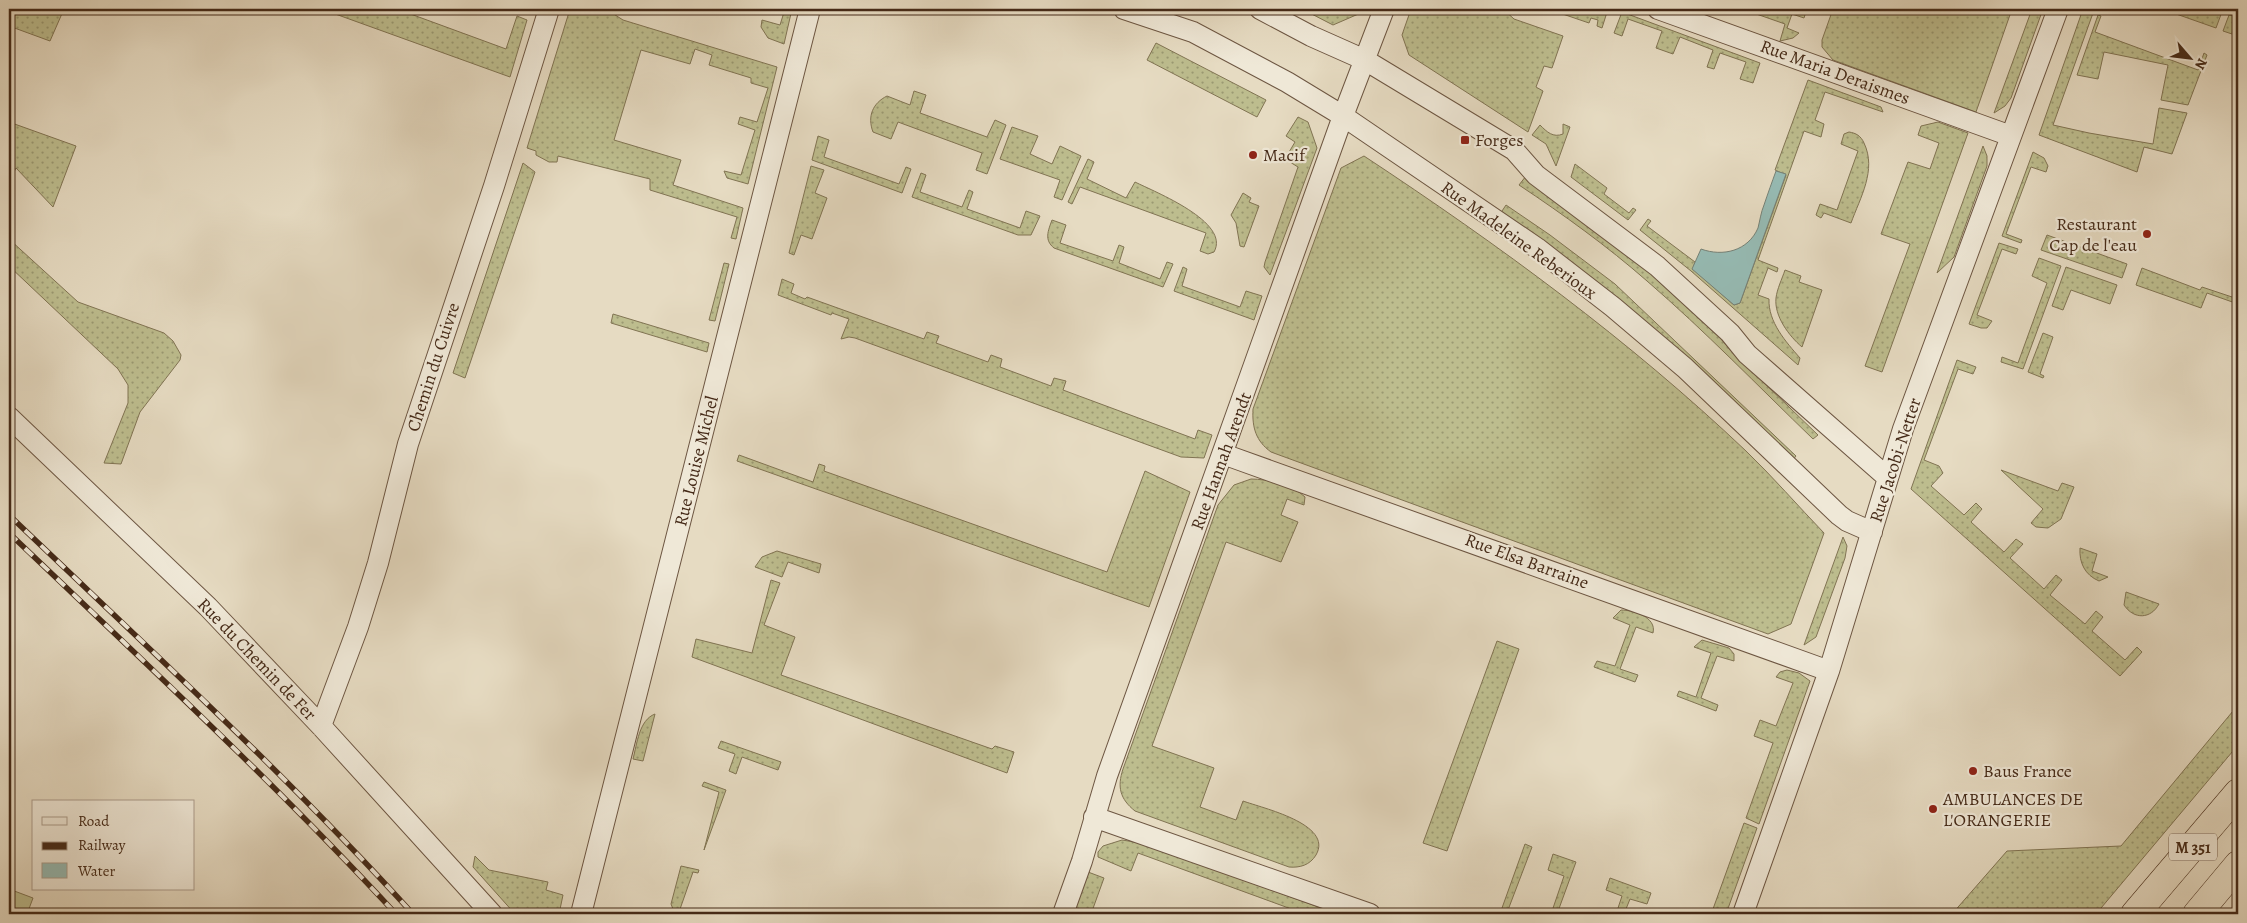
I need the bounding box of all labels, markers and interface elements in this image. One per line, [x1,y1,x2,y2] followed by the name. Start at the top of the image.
[2164,32,2214,82] north arrow
[1757,34,1913,110] street label: Rue Maria Deraismes
[2190,55,2212,73] text: N
[1475,128,1524,152] place label: Forges
[1459,134,1471,146] marker: Forges
[1263,143,1308,167] place label: Macif
[1247,149,1259,161] marker: Macif
[1436,175,1602,305] street label: Rue Madeleine Reberioux
[2049,212,2137,257] place label: Restaurant Cap de l'eau
[2141,228,2153,240] marker: Restaurant Cap de l'eau
[401,299,465,435] street label: Chemin du Cuivre
[1185,389,1257,533] street label: Rue Hannah Arendt
[668,393,724,529] street label: Rue Louise Michel
[1864,394,1927,525] street label: Rue Jacobi-Netter
[1462,527,1592,595] street label: Rue Elsa Barraine
[192,592,322,726] street label: Rue du Chemin de Fer
[1983,759,2072,783] place label: Baus France
[1967,765,1979,777] marker: Baus France
[1942,787,2083,832] place label: AMBULANCES DE L'ORANGERIE
[32,800,195,890] legend
[1927,803,1939,815] marker: AMBULANCES DE L'ORANGERIE
[78,811,110,831] text: Road
[2169,834,2217,860] road number: M 351
[78,835,126,855] text: Railway
[77,861,115,881] text: Water

